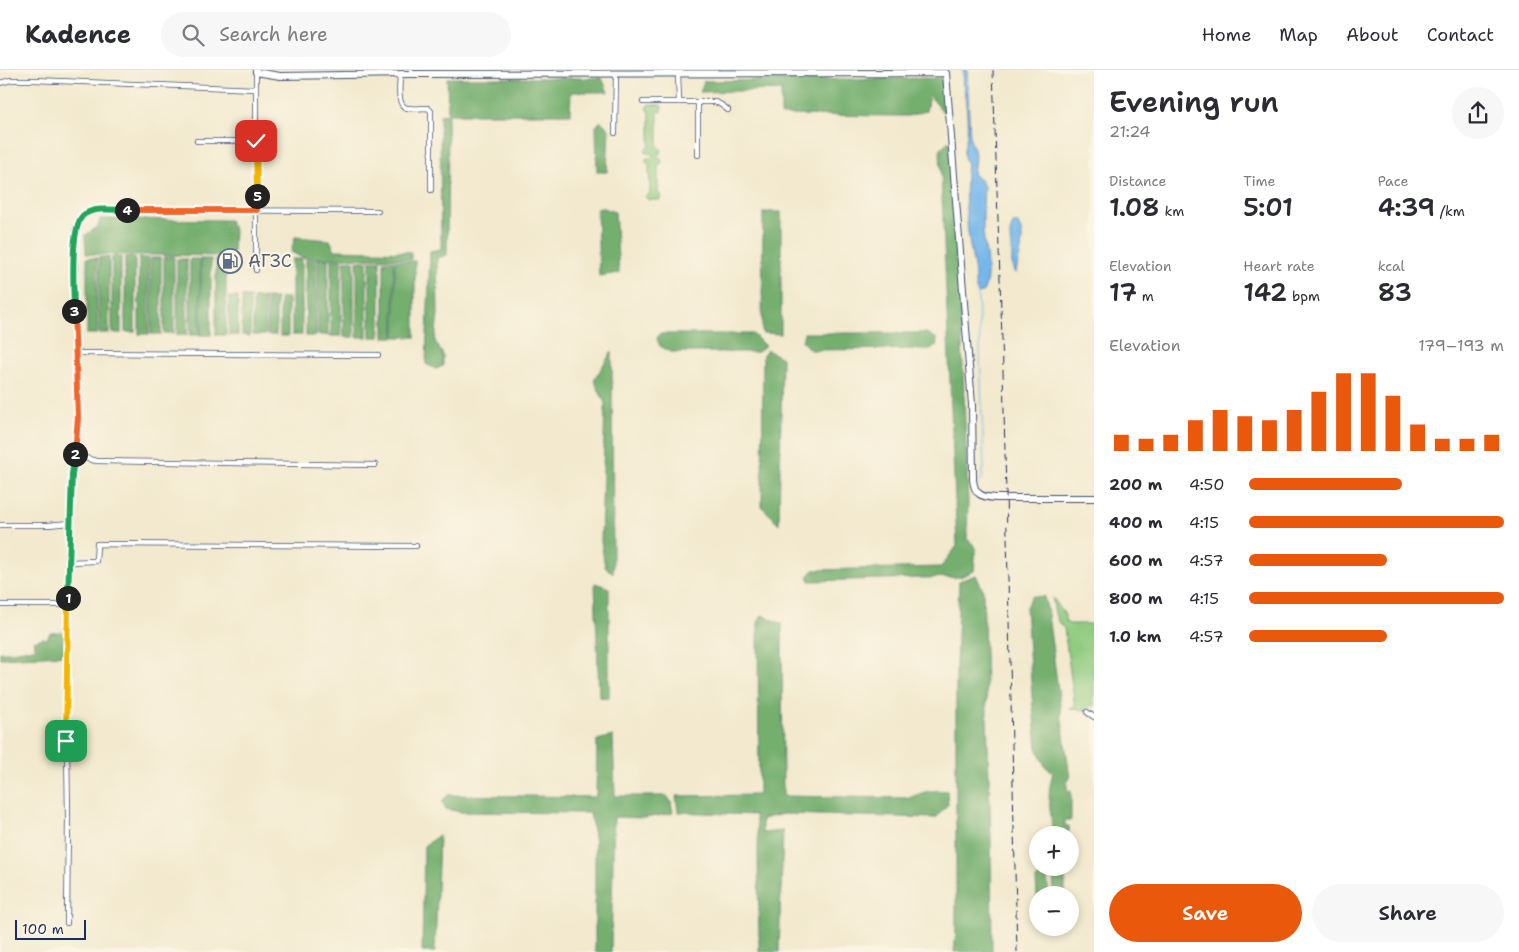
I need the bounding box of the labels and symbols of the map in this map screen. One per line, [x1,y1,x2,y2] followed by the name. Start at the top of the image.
[235,120,277,162] pin
[244,184,270,208] pin: 5
[114,198,140,222] pin: 4
[217,248,243,274] fuel station icon: АГЗС
[248,249,292,273] place label: АГЗС
[62,298,86,324] pin: 3
[62,442,88,466] pin: 2
[56,586,80,610] pin: 1
[45,720,87,762] pin
[15,917,86,940] scale bar

